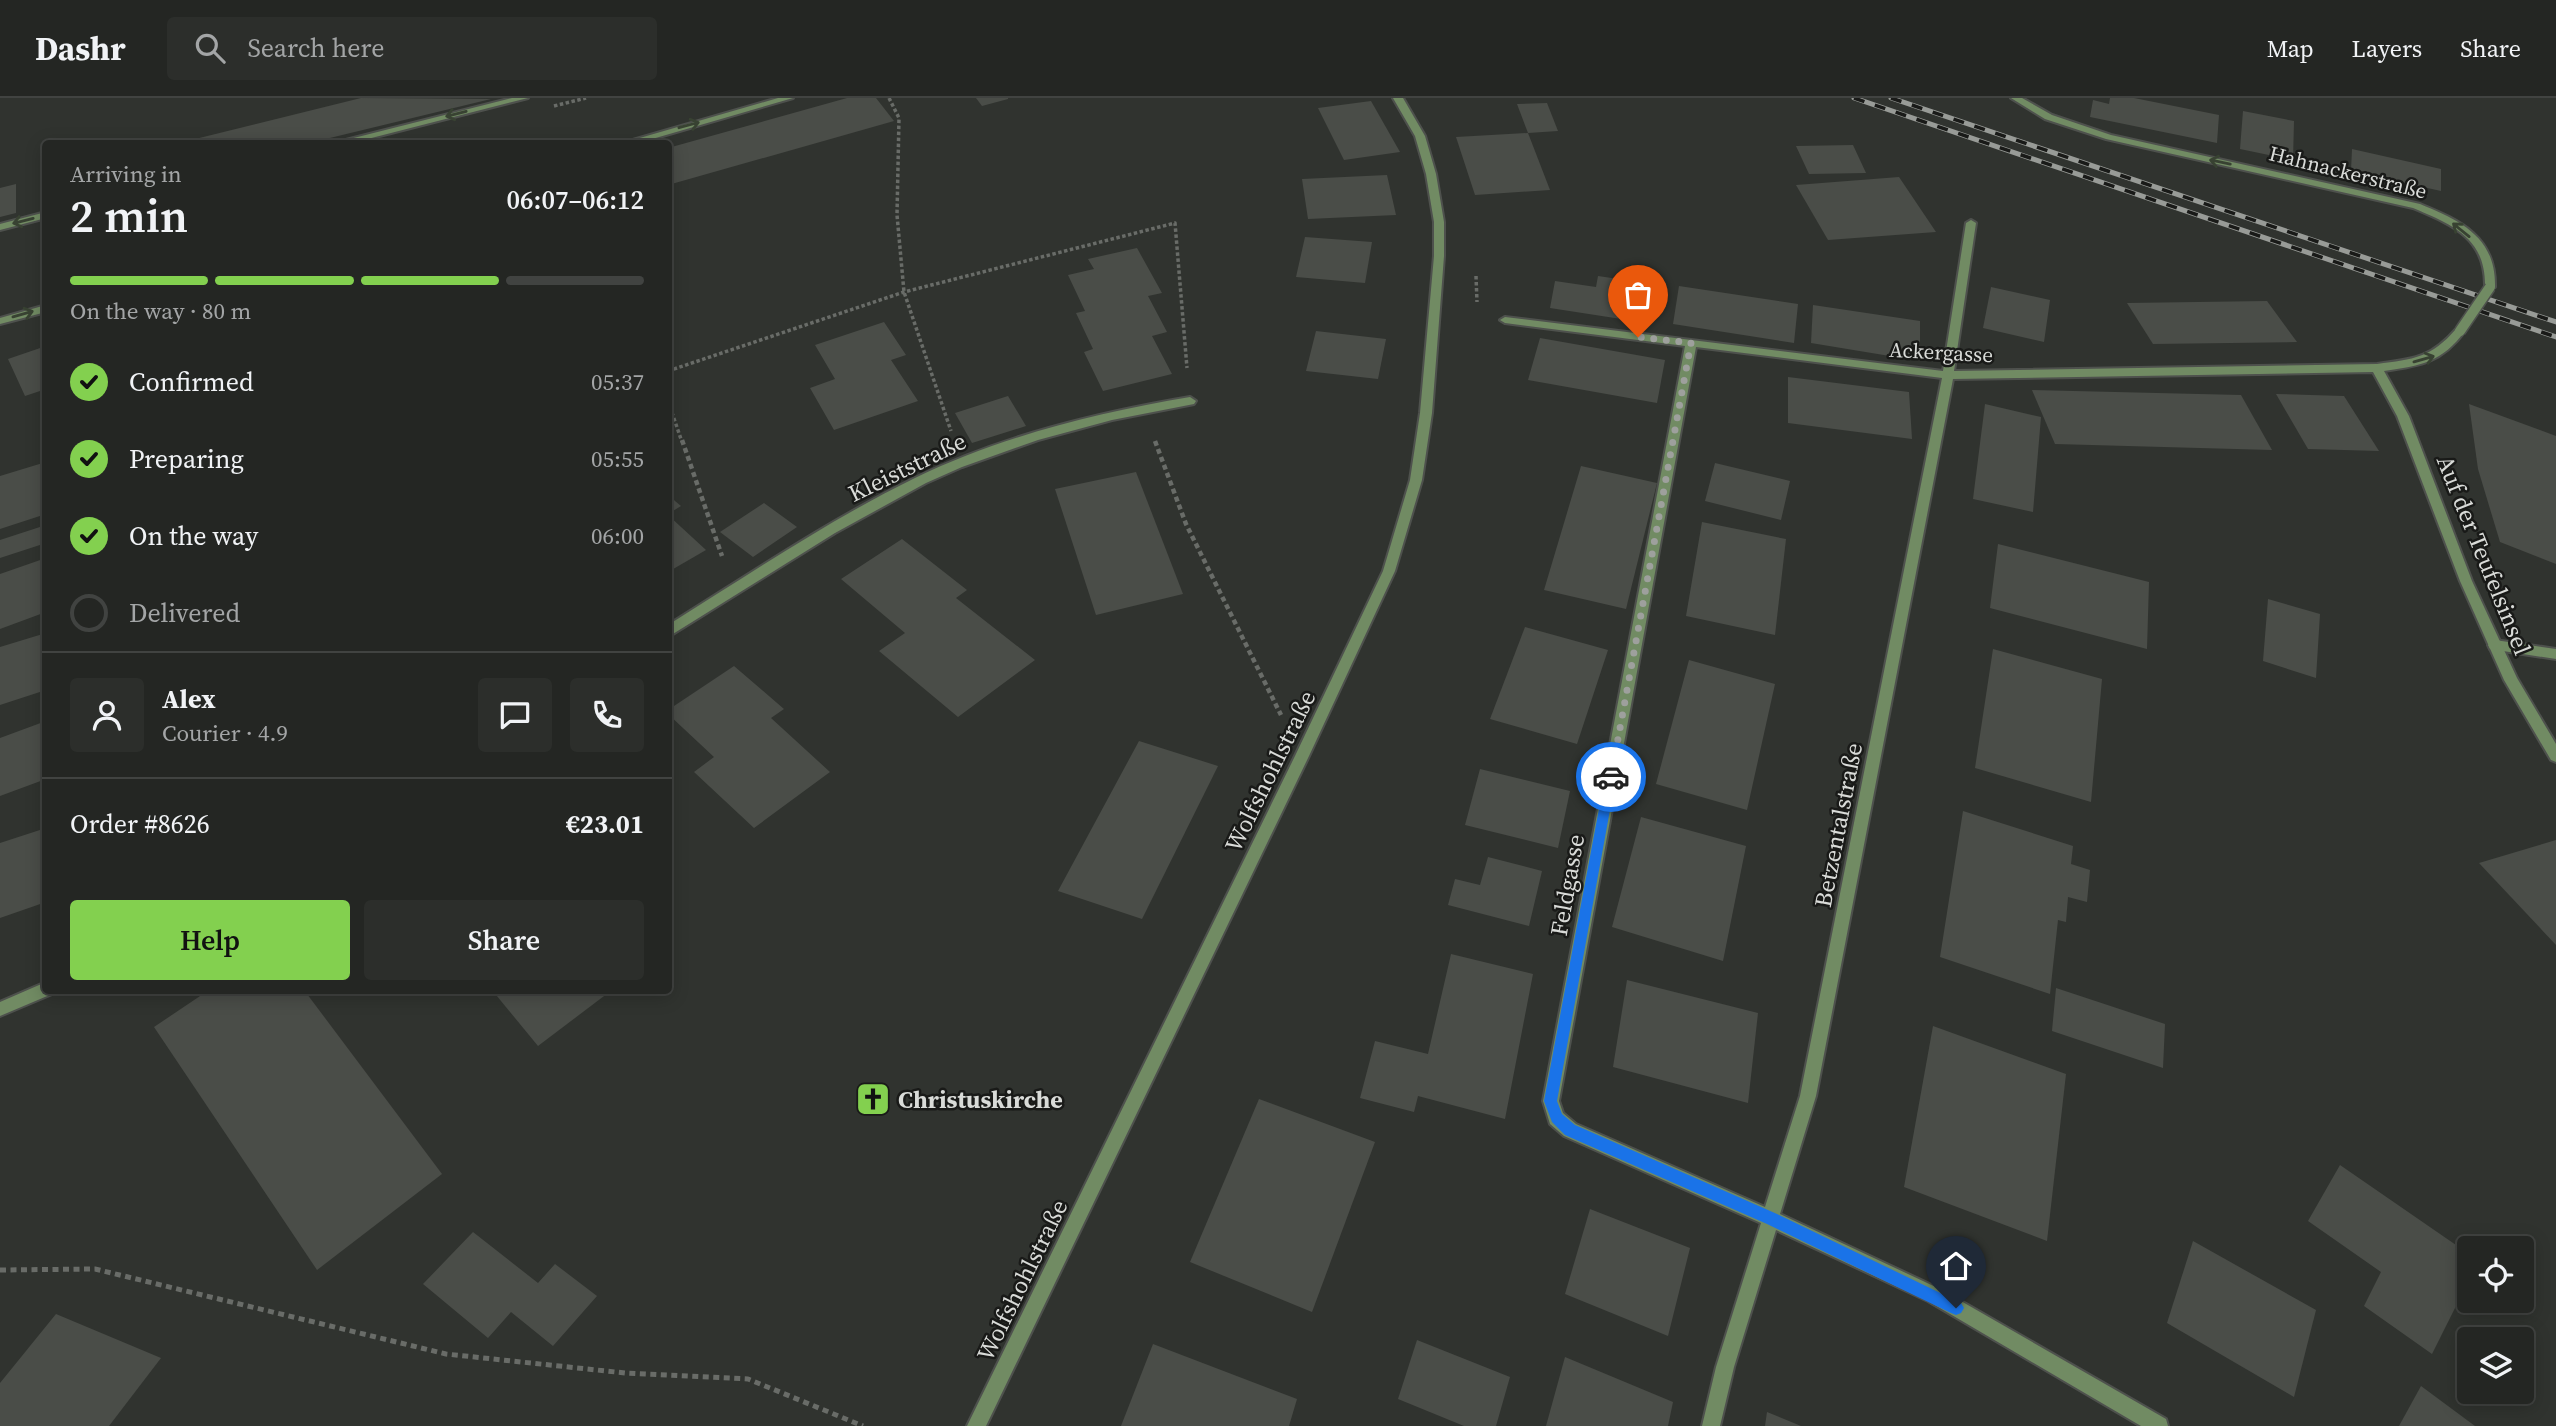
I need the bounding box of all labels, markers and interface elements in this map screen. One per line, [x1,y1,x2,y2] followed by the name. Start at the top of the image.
[167,17,657,80] search box
[35,26,125,71] text: Dashr
[191,29,229,67] icon: search
[247,30,385,66] text: Search here
[2267,32,2314,65] text: Map
[2352,32,2422,65] text: Layers
[2460,32,2521,65] text: Share
[445,108,468,121] one-way arrow
[678,118,700,131] one-way arrow
[2266,138,2430,206] street label: Hahnackerstraße
[2209,154,2232,168] one-way arrow
[70,158,182,190] text: Arriving in
[507,182,644,218] text: 06:07–06:12
[70,184,188,247] text: 2 min
[12,215,35,228] one-way arrow
[2452,222,2470,237] one-way arrow
[1608,265,1668,337] pin
[1619,276,1657,314] icon: bag
[70,295,251,327] text: On the way · 80 m
[12,307,34,320] one-way arrow
[1888,335,1994,369] street label: Ackergasse
[2412,352,2434,365] one-way arrow
[70,363,108,401] icon: check
[129,364,254,400] text: Confirmed
[591,366,644,398] text: 05:37
[842,424,972,510] street label: Kleiststraße
[70,440,108,478] icon: check
[129,441,244,477] text: Preparing
[591,443,644,475] text: 05:55
[2429,450,2539,660] street label: Auf der Teufelsinsel
[70,517,108,555] icon: check
[129,518,258,554] text: On the way
[591,520,644,552] text: 06:00
[129,595,240,631] text: Delivered
[70,678,144,752] button: person
[478,678,552,752] button: chat
[570,678,644,752] button: phone
[162,681,216,717] text: Alex
[1217,685,1323,857] street label: Wolfshohlstraße
[162,717,288,749] text: Courier · 4.9
[1806,740,1870,910] street label: Betzentalstraße
[1576,742,1646,812] courier
[1592,758,1630,796] icon: car
[70,806,210,842] text: Order #8626
[566,806,644,842] text: €23.01
[1542,832,1592,938] street label: Feldgasse
[70,900,350,980] button: Help
[364,900,644,980] button: Share
[854,1080,892,1118] church icon: Christuskirche
[898,1083,1063,1116] place label: Christuskirche
[969,1194,1075,1366] street label: Wolfshohlstraße
[1926,1236,1986,1308] pin
[2457,1236,2534,1404] map controls
[2457,1236,2534,1313] button: locate
[1937,1247,1975,1285] icon: home
[2457,1327,2534,1404] button: layers

